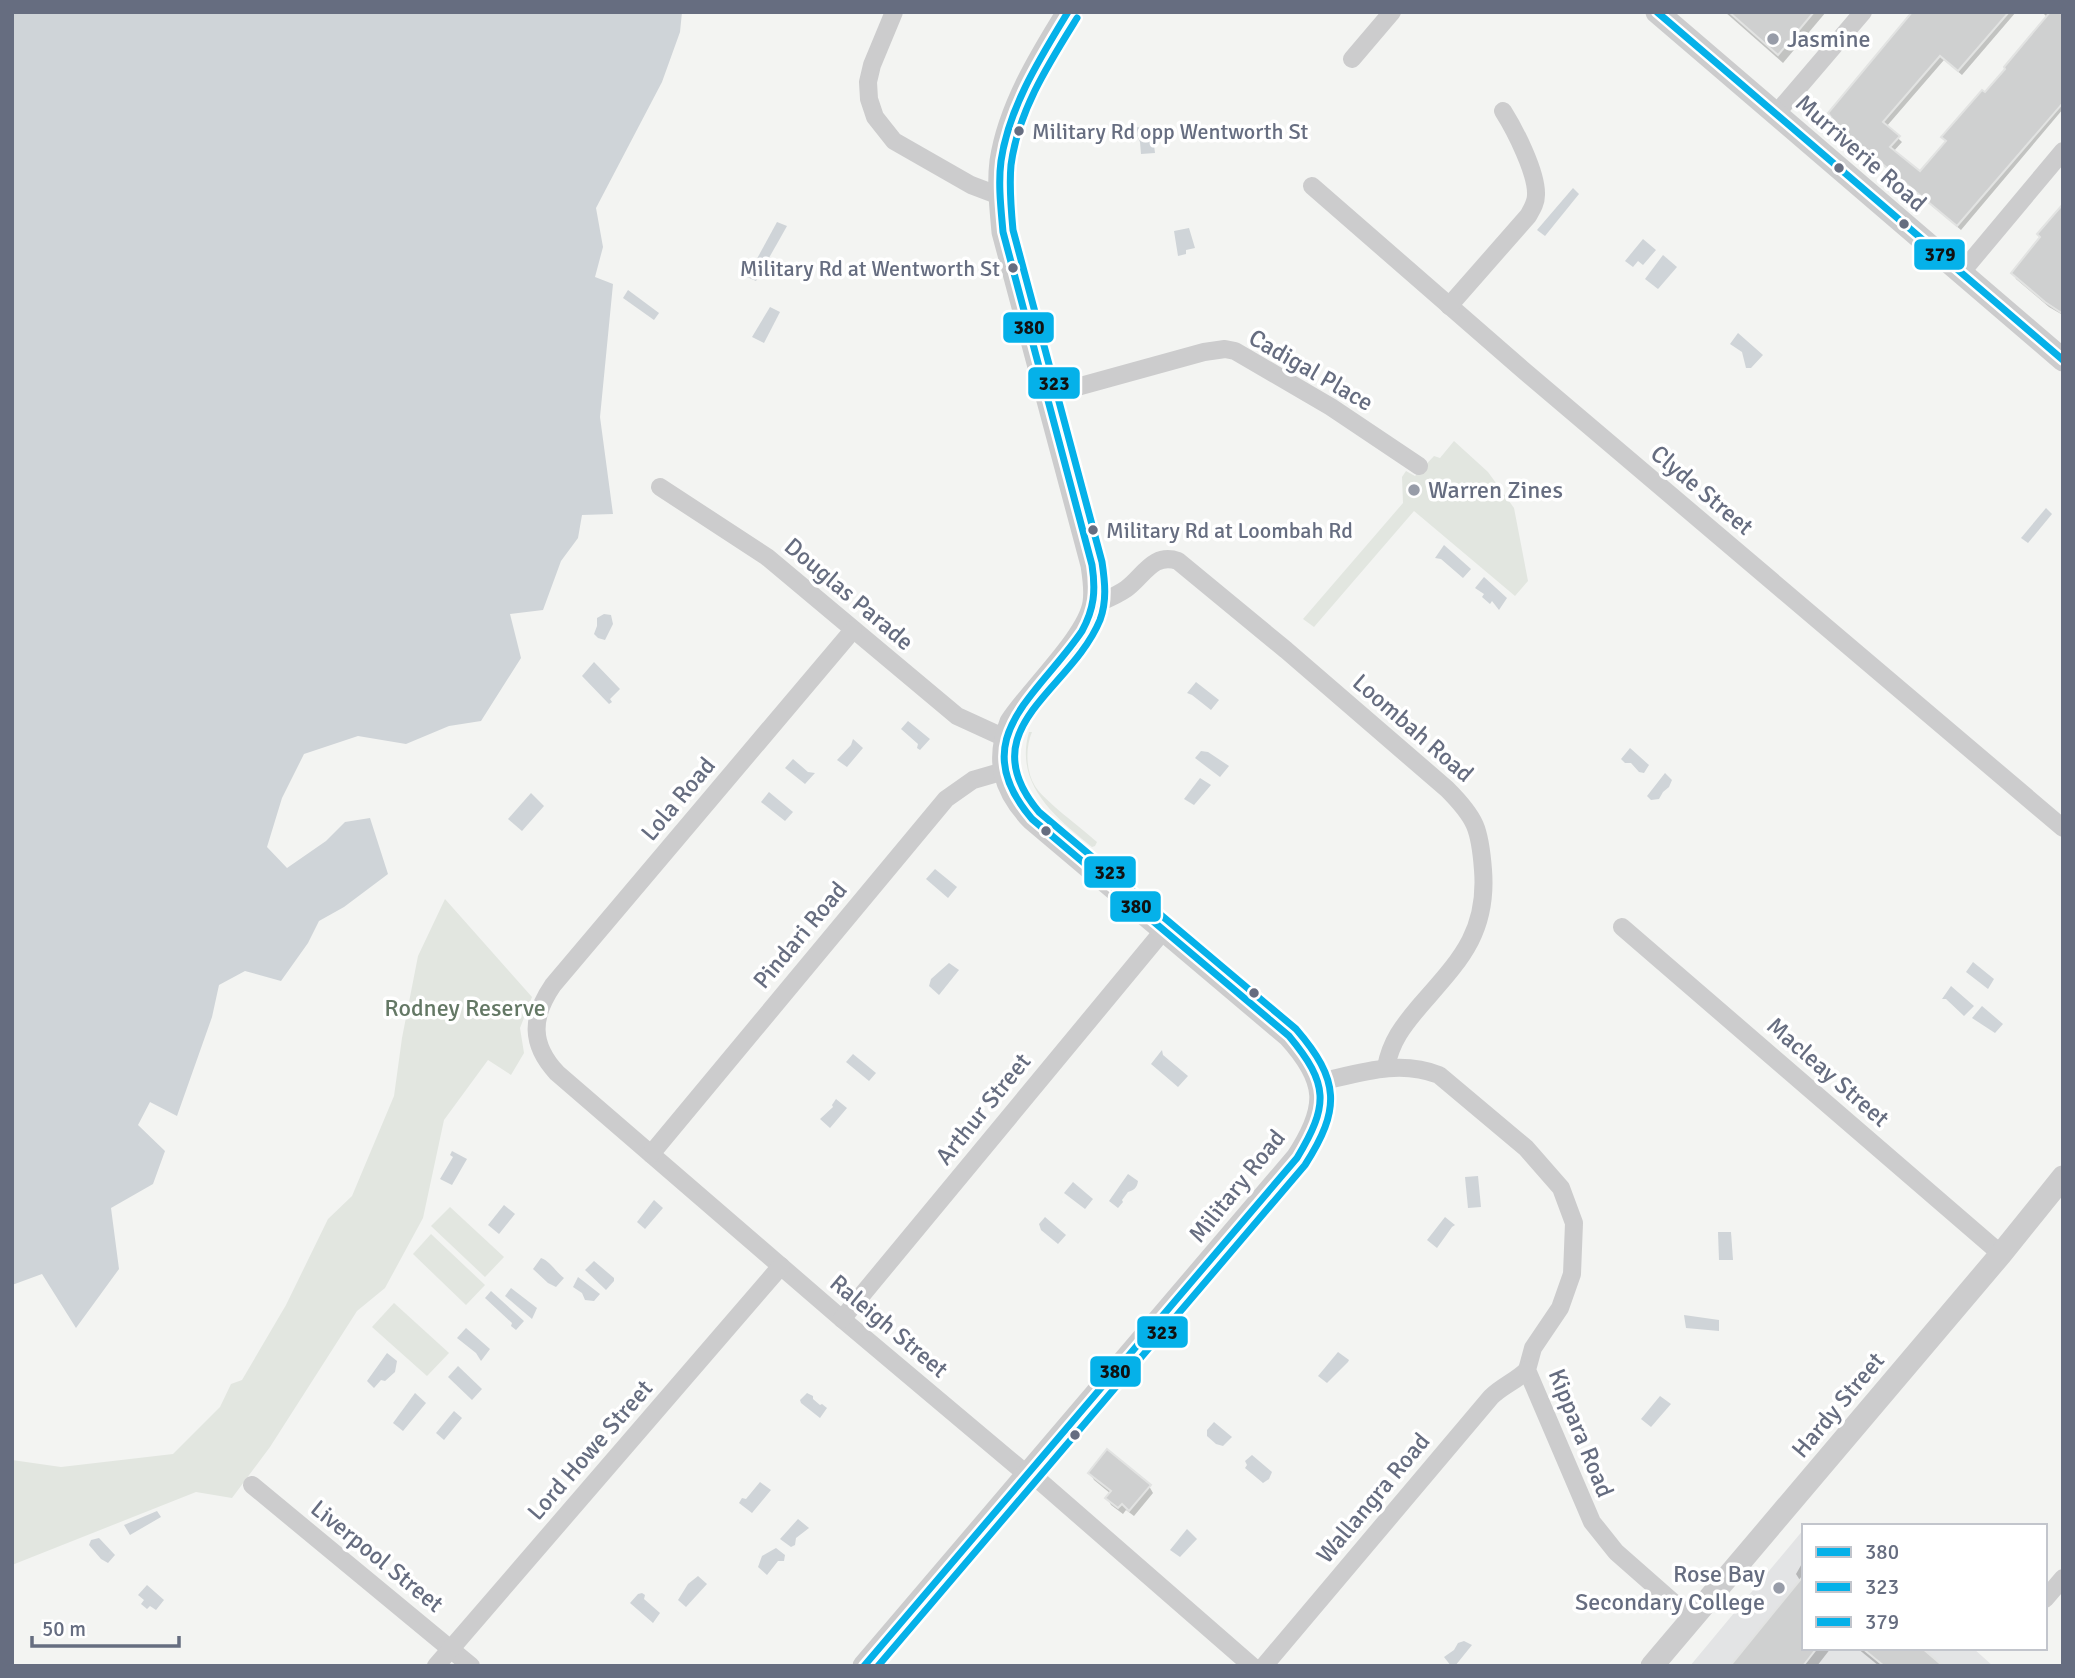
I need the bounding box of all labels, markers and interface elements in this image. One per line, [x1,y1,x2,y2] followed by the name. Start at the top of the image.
[1787,24,1871,54] place label: Jasmine
[1765,31,1781,47] marker: Jasmine
[1789,88,1933,218] street label: Murriverie Road
[1032,118,1309,145] place label: Military Rd opp Wentworth St
[1012,124,1026,138] marker: Military Rd opp Wentworth St
[1832,161,1846,175] unlabelled marker
[1897,217,1911,231] unlabelled marker
[1913,238,1966,271] line badge: 379
[1925,243,1955,267] text: 379
[740,255,1000,282] place label: Military Rd at Wentworth St
[1006,261,1020,275] marker: Military Rd at Wentworth St
[1002,311,1055,344] line badge: 380
[1014,316,1044,340] text: 380
[1243,322,1379,418] street label: Cadigal Place
[1027,366,1081,400] line badge: 323
[1039,372,1069,396] text: 323
[1645,438,1759,542] street label: Clyde Street
[1428,475,1563,505] place label: Warren Zines
[1406,482,1422,498] marker: Warren Zines
[1106,517,1353,544] place label: Military Rd at Loombah Rd
[1086,523,1100,537] marker: Military Rd at Loombah Rd
[778,531,920,657] street label: Douglas Parade
[1346,667,1480,789] street label: Loombah Road
[634,751,722,847] street label: Lola Road
[1039,824,1053,838] unlabelled marker
[1083,855,1137,889] line badge: 323
[1095,861,1125,885] text: 323
[747,875,853,995] street label: Pindari Road
[1109,890,1162,923] line badge: 380
[1121,895,1151,919] text: 380
[1247,986,1261,1000] unlabelled marker
[384,993,546,1023] park label: Rodney Reserve
[1761,1011,1895,1133] street label: Macleay Street
[929,1047,1037,1171] street label: Arthur Street
[1182,1123,1292,1249] street label: Military Road
[824,1268,954,1384] street label: Raleigh Street
[1136,1315,1189,1349] line badge: 323
[1147,1321,1177,1345] text: 323
[1785,1346,1891,1464] street label: Hardy Street
[1089,1355,1142,1388] line badge: 380
[1100,1360,1130,1384] text: 380
[1542,1364,1620,1502] street label: Kippara Road
[521,1374,659,1526] street label: Lord Howe Street
[1310,1427,1436,1569] street label: Wallangra Road
[1068,1428,1082,1442] unlabelled marker
[304,1493,450,1619] street label: Liverpool Street
[1802,1524,2047,1650] legend
[1865,1539,1899,1565] text: 380
[1575,1559,1765,1617] place label: Rose Bay Secondary College
[1865,1574,1899,1600] text: 323
[1771,1580,1787,1596] marker: Rose Bay Secondary College
[32,1604,178,1648] scale bar
[1865,1609,1899,1635] text: 379
[42,1616,86,1642] text: 50 m

